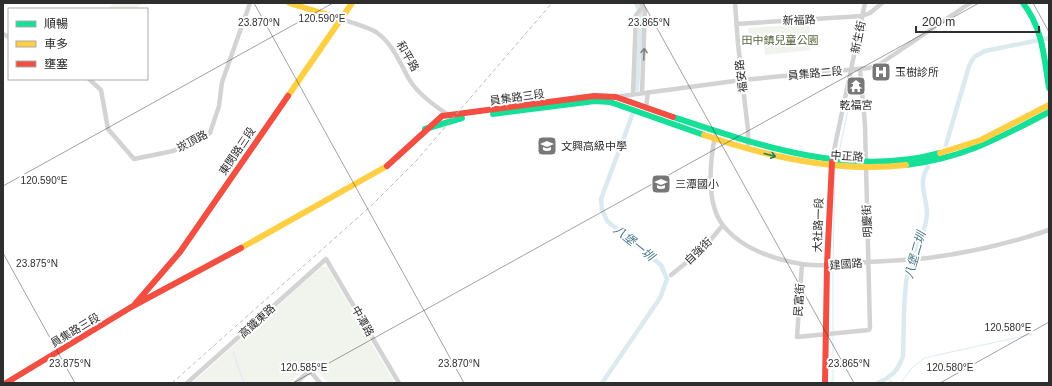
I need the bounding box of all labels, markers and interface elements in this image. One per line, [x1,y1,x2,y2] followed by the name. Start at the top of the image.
[8,8,148,80] legend
[916,8,1039,34] scale bar
[299,13,346,24] text: 120.590°E
[782,13,816,27] street label: 新福路
[922,15,955,29] text: 200 m
[44,17,68,31] text: 順暢
[238,17,280,28] text: 23.870°N
[628,17,670,28] text: 23.865°N
[849,20,867,54] street label: 新生街
[742,34,819,46] park label: 田中鎮兒童公園
[44,37,68,51] text: 車多
[395,39,421,73] street label: 和平路
[640,48,648,61] one-way arrow
[44,57,68,71] text: 壅塞
[733,59,749,93] street label: 福安路
[870,61,892,83] hospital icon: 玉樹診所
[787,65,843,81] street label: 員集路二段
[895,66,939,78] place label: 玉樹診所
[845,75,867,97] temple icon: 乾福宮
[489,87,545,107] street label: 員集路三段
[840,99,873,111] place label: 乾福宮
[217,125,257,177] street label: 東閔路三段
[175,128,209,154] street label: 崁頂路
[536,135,558,157] school or university icon: 文興高級中學
[561,140,627,152] place label: 文興高級中學
[830,149,864,163] street label: 中正路
[763,152,776,159] one-way arrow
[650,173,672,195] school or university icon: 三潭國小
[21,175,68,186] text: 120.590°E
[675,178,719,190] place label: 三潭國小
[811,197,825,253] street label: 大社路一段
[860,204,874,238] street label: 明慶街
[611,222,659,265] water label: 八堡一圳
[902,228,929,280] water label: 八堡二圳
[682,235,714,267] street label: 自強街
[829,257,863,271] street label: 建國路
[16,258,58,269] text: 23.875°N
[792,283,806,317] street label: 民富街
[237,302,277,340] street label: 高鐵東路
[350,304,376,338] street label: 中潭路
[48,311,102,349] street label: 員集路三段
[985,322,1032,333] text: 120.580°E
[49,358,91,369] text: 23.875°N
[438,358,480,369] text: 23.870°N
[828,358,870,369] text: 23.865°N
[281,362,328,373] text: 120.585°E
[927,362,974,373] text: 120.580°E

